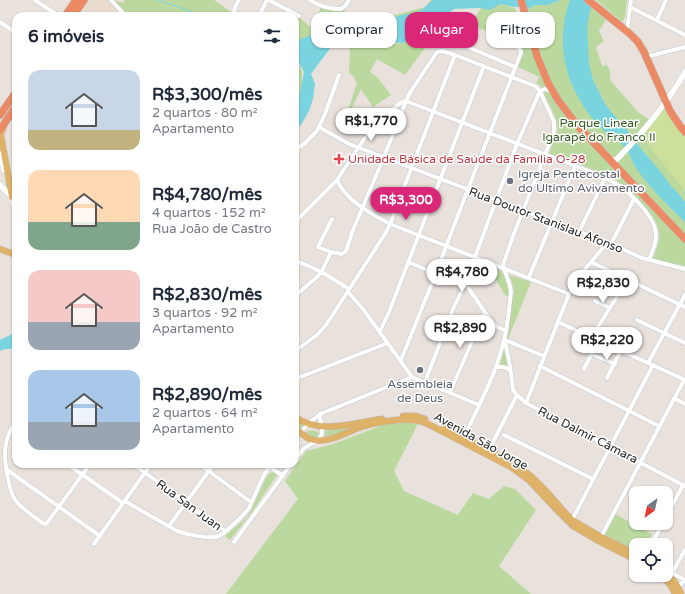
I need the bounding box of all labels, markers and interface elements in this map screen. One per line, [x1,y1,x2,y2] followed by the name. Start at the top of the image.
[311,12,397,48] chip: Comprar
[405,12,478,48] chip: Alugar
[486,12,555,48] chip: Filtros
[261,25,283,47] icon: filters
[28,26,104,47] text: 6 imóveis
[152,84,262,105] text: R$3,300/mês
[60,86,108,134] icon: home
[152,105,258,121] text: 2 quartos · 80 m²
[334,108,408,142] pin: R$1,770
[344,113,398,129] text: R$1,770
[542,116,656,144] park label: Parque Linear Igarapé do Franco II
[152,121,234,137] text: Apartamento
[348,152,586,166] place label: Unidade Básica de Saúde da Família O-28
[333,153,345,165] marker: Unidade Básica de Saúde da Família O-28
[518,167,645,195] place label: Igreja Pentecostal do Ultimo Avivamento
[505,176,515,186] marker: Igreja Pentecostal do Ultimo Avivamento
[152,184,262,205] text: R$4,780/mês
[467,184,625,256] street label: Rua Doutor Stanislau Afonso
[60,186,108,234] icon: home
[369,187,443,221] pin: R$3,300
[379,192,433,208] text: R$3,300
[152,205,266,221] text: 4 quartos · 152 m²
[152,221,272,237] text: Rua João de Castro
[425,259,499,293] pin: R$4,780
[435,264,489,280] text: R$4,780
[566,270,640,304] pin: R$2,830
[576,275,630,291] text: R$2,830
[152,284,262,305] text: R$2,830/mês
[60,286,108,334] icon: home
[152,305,258,321] text: 3 quartos · 92 m²
[423,315,497,349] pin: R$2,890
[433,320,487,336] text: R$2,890
[152,321,234,337] text: Apartamento
[570,327,644,361] pin: R$2,220
[580,332,634,348] text: R$2,220
[415,365,425,375] marker: Assembleia de Deus
[387,377,453,405] place label: Assembleia de Deus
[152,384,262,405] text: R$2,890/mês
[60,386,108,434] icon: home
[536,404,640,466] street label: Rua Dalmir Câmara
[152,405,258,421] text: 2 quartos · 64 m²
[431,409,531,473] street label: Avenida São Jorge
[152,421,234,437] text: Apartamento
[154,477,224,533] street label: Rua San Juan
[629,486,673,530] north arrow
[629,486,673,582] map controls
[629,538,673,582] button: locate

